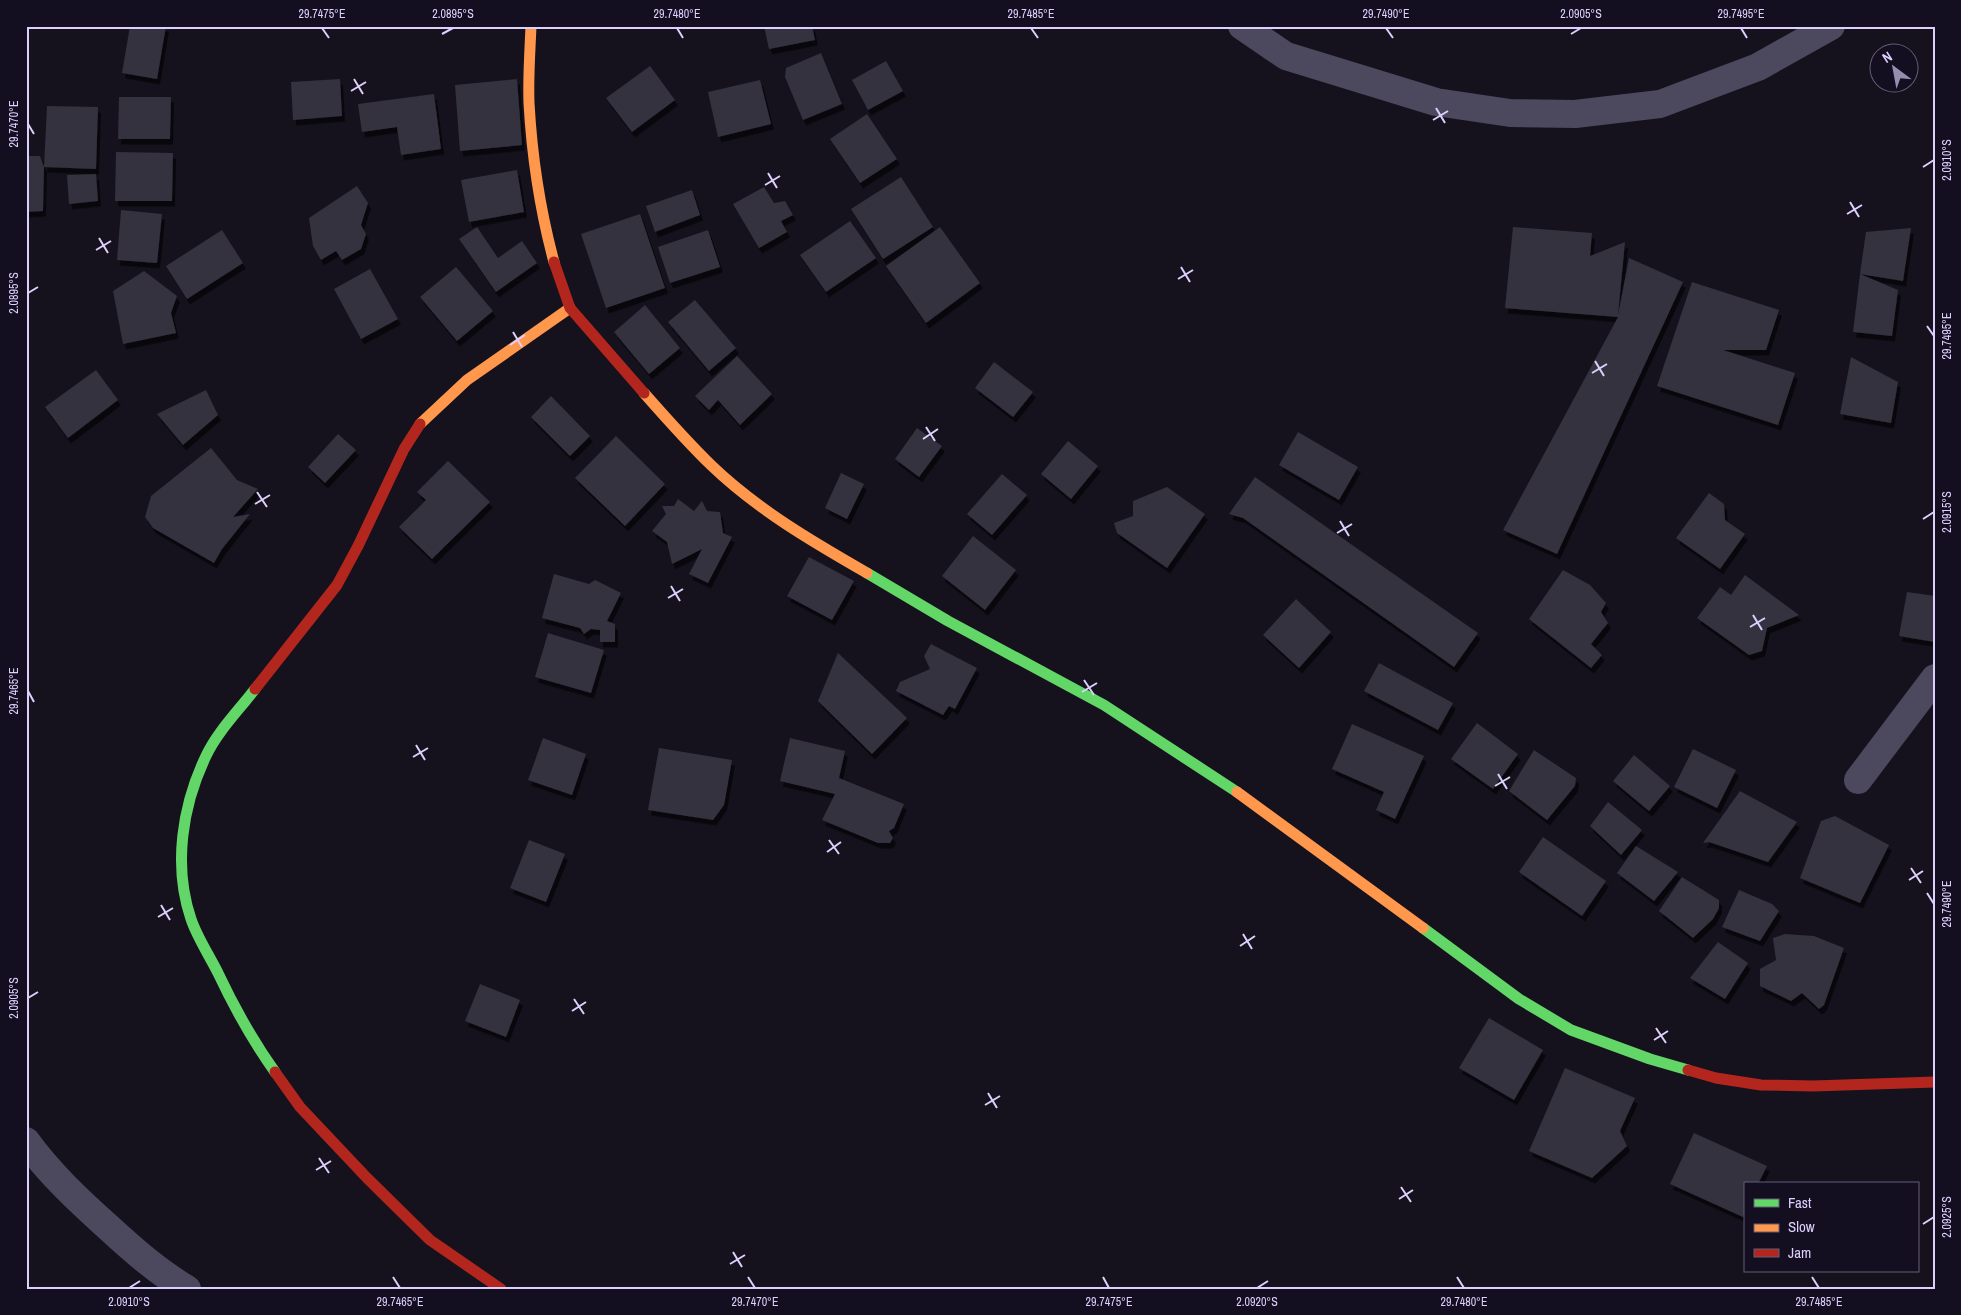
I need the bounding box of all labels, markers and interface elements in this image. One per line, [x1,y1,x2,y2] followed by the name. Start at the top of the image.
[299,6,345,22] text: 29.7475°E
[432,6,474,22] text: 2.0895°S
[654,6,700,22] text: 29.7480°E
[1008,6,1054,22] text: 29.7485°E
[1363,6,1409,22] text: 29.7490°E
[1560,6,1602,22] text: 2.0905°S
[1718,6,1764,22] text: 29.7495°E
[1868,42,1918,92] north arrow
[1879,47,1895,67] text: N
[6,101,22,147] text: 29.7470°E
[1939,139,1955,181] text: 2.0910°S
[6,272,22,314] text: 2.0895°S
[1939,313,1955,359] text: 29.7495°E
[1939,491,1955,533] text: 2.0915°S
[6,668,22,714] text: 29.7465°E
[1939,881,1955,927] text: 29.7490°E
[6,977,22,1019] text: 2.0905°S
[1744,1182,1918,1272] legend
[1788,1192,1812,1213] text: Fast
[1939,1196,1955,1238] text: 2.0925°S
[1788,1216,1815,1237] text: Slow
[1788,1242,1811,1263] text: Jam
[108,1294,150,1310] text: 2.0910°S
[377,1294,423,1310] text: 29.7465°E
[732,1294,778,1310] text: 29.7470°E
[1086,1294,1132,1310] text: 29.7475°E
[1236,1294,1278,1310] text: 2.0920°S
[1441,1294,1487,1310] text: 29.7480°E
[1796,1294,1842,1310] text: 29.7485°E

